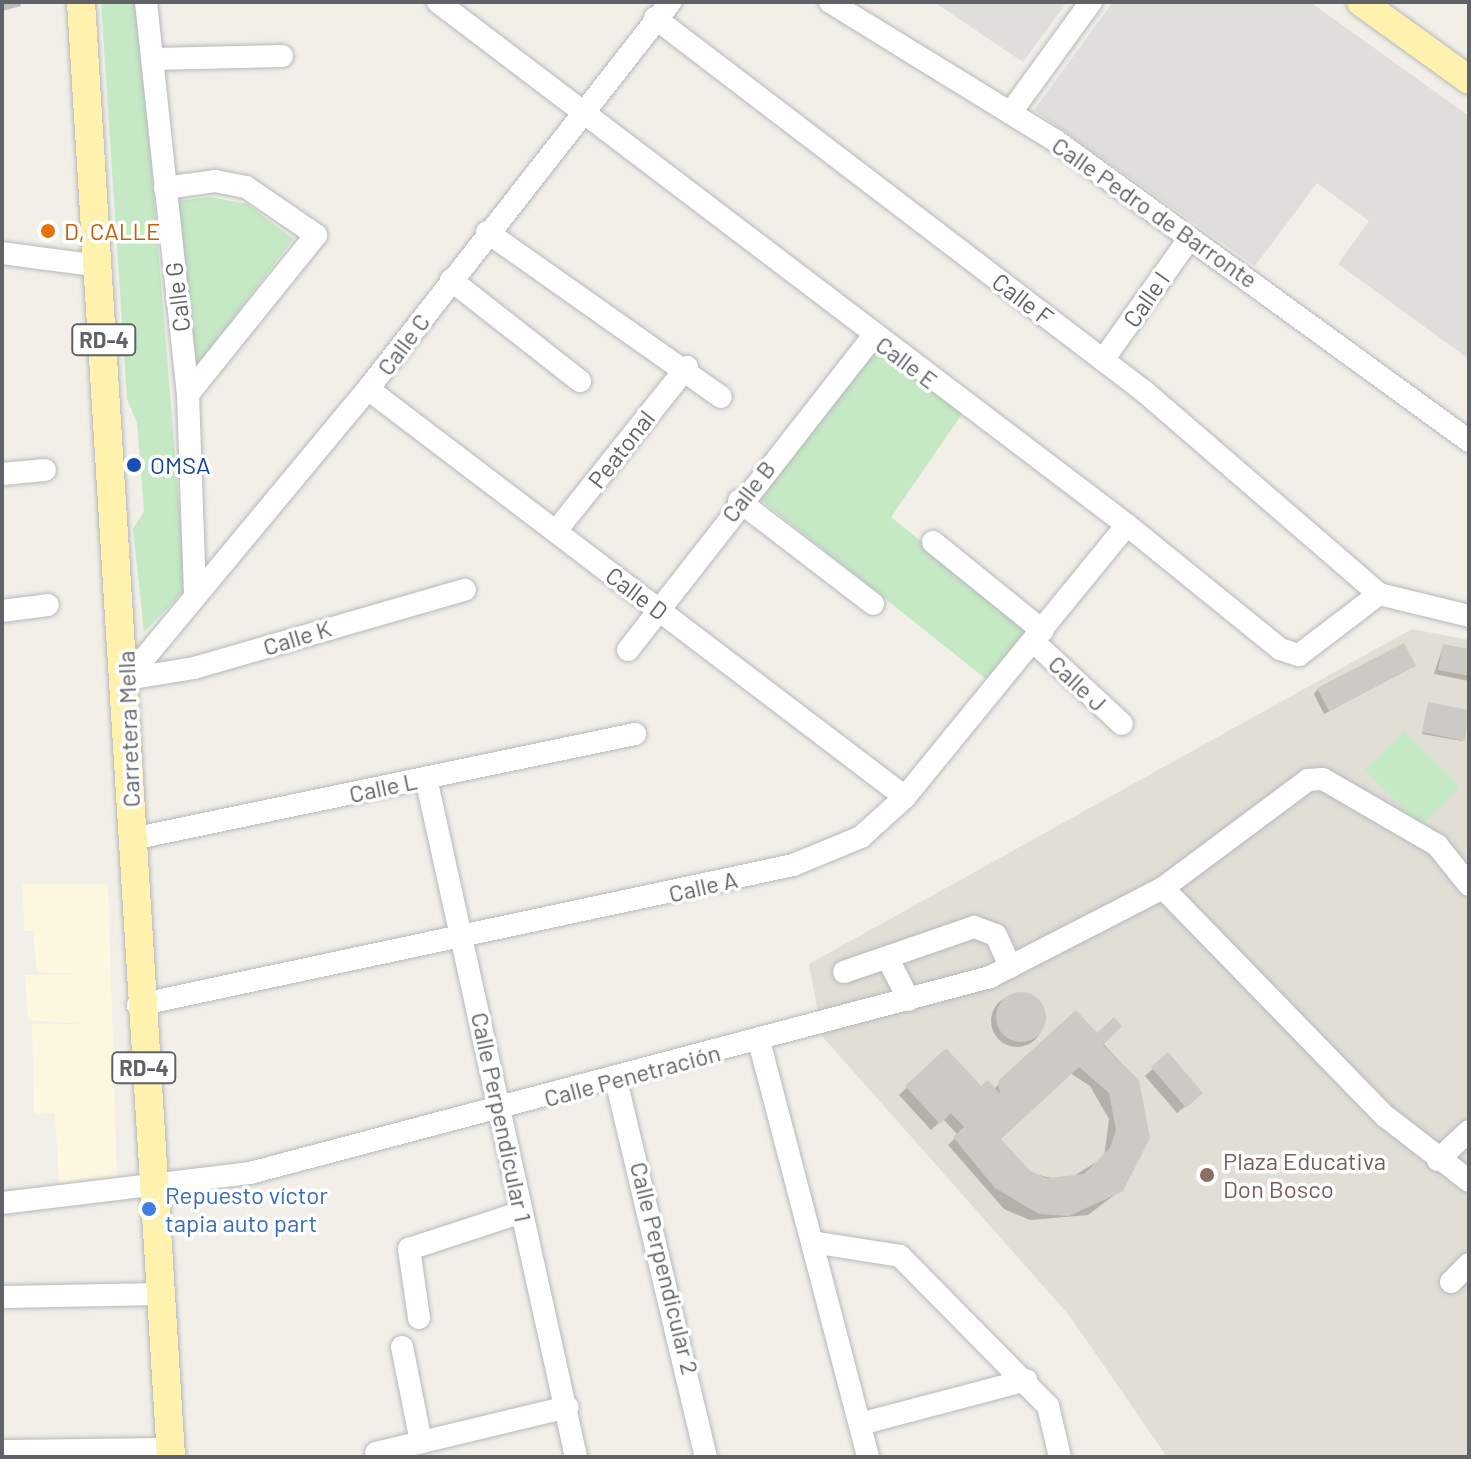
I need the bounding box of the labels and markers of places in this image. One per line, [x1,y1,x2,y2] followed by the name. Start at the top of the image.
[64,217,161,245] place label: D, CALLE
[39,222,57,240] marker: D, CALLE
[150,451,211,479] place label: OMSA
[125,456,143,474] marker: OMSA
[1223,1147,1386,1203] place label: Plaza Educativa Don Bosco
[1198,1166,1216,1184] marker: Plaza Educativa Don Bosco
[165,1181,328,1237] place label: Repuesto víctor tapia auto part
[140,1200,158,1218] marker: Repuesto víctor tapia auto part

